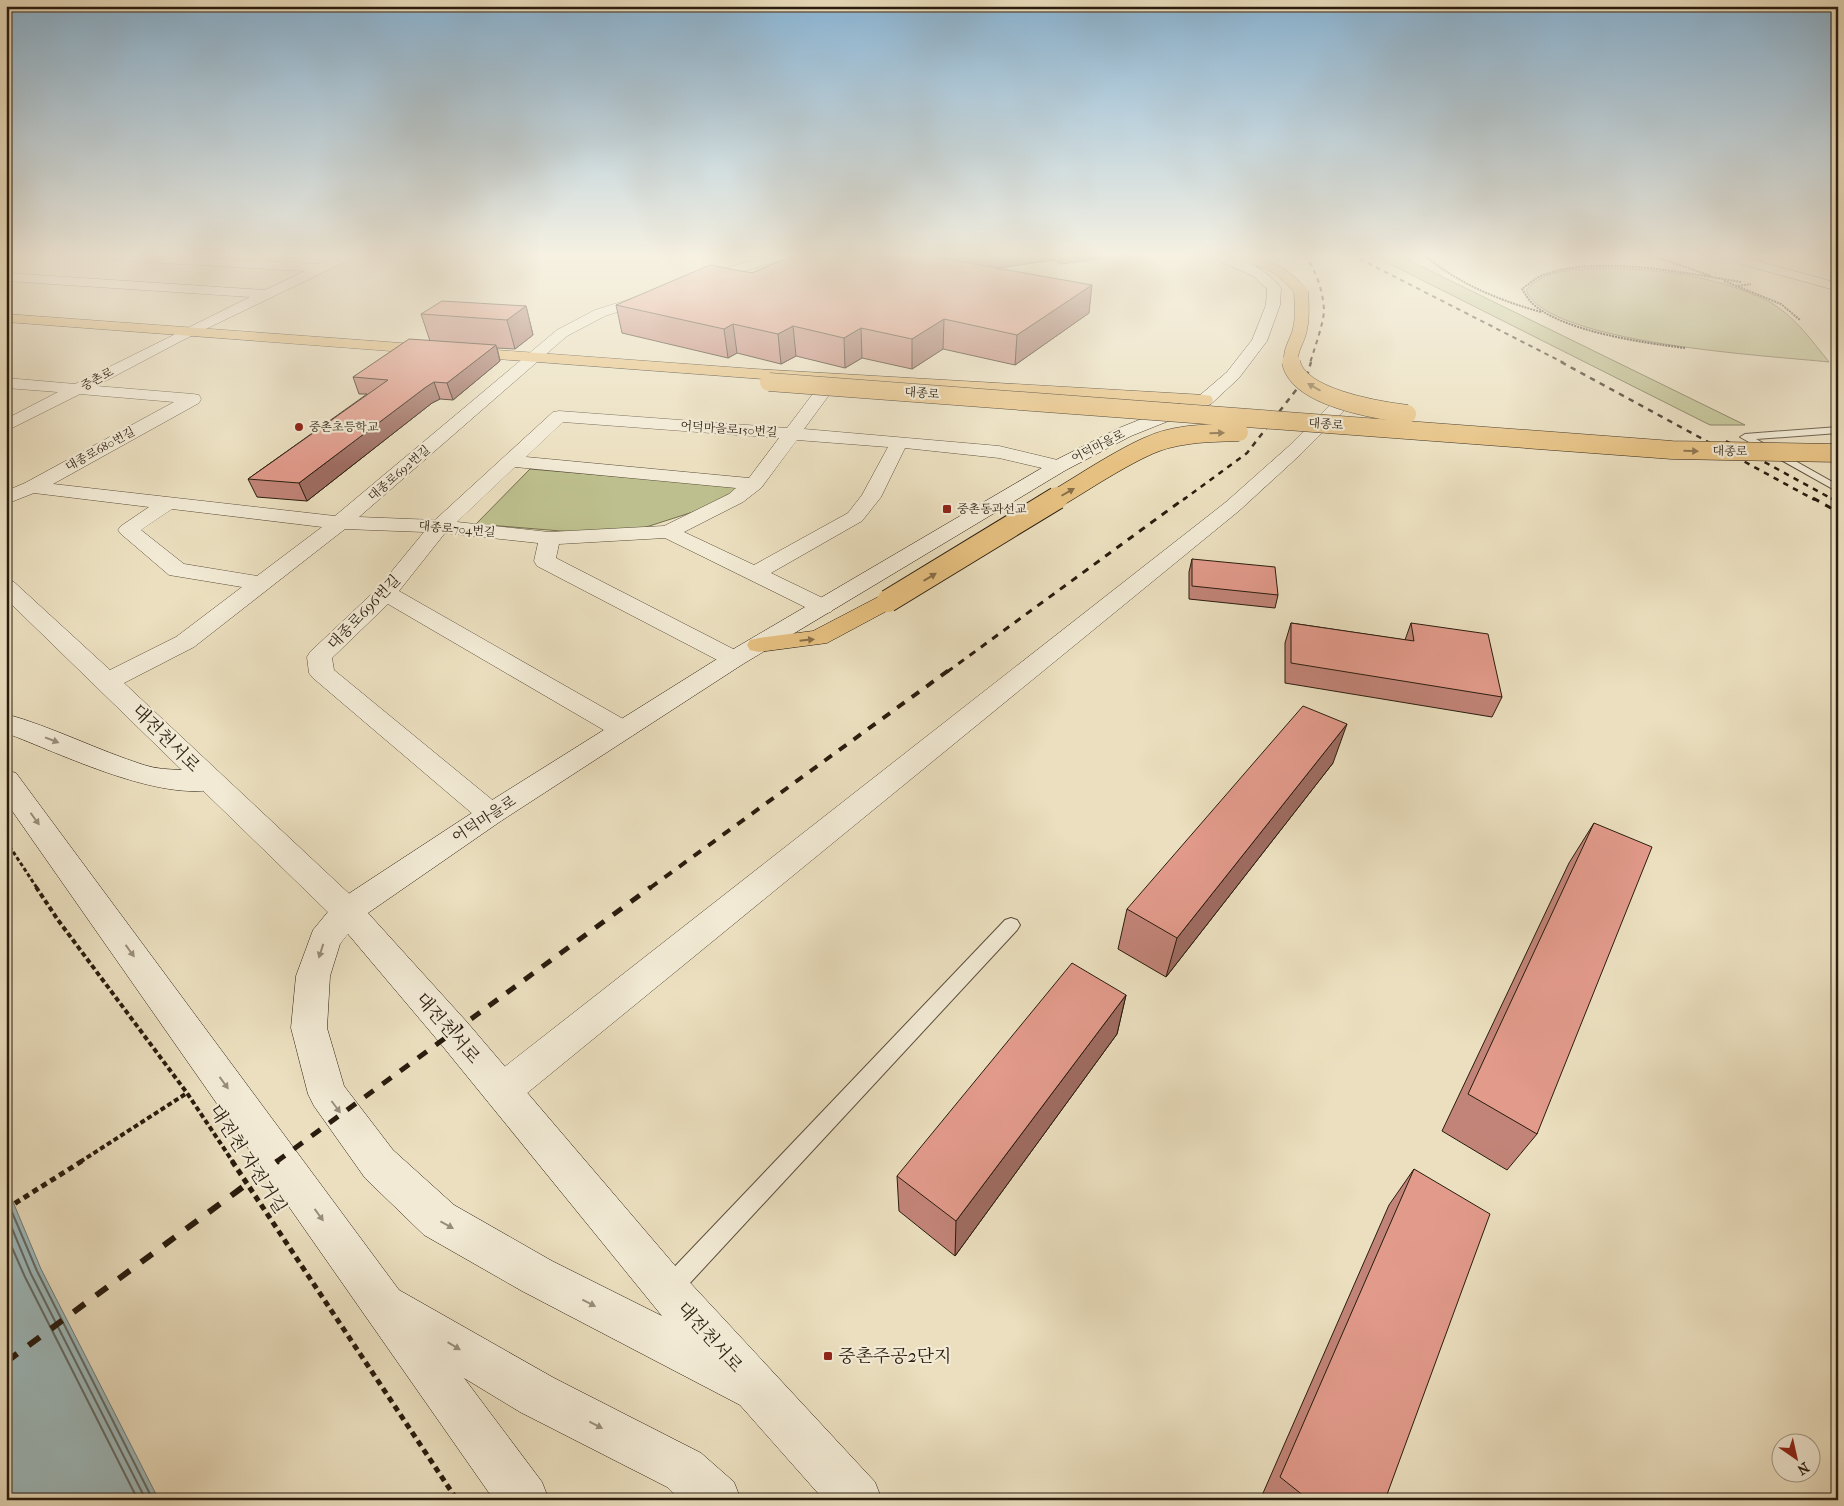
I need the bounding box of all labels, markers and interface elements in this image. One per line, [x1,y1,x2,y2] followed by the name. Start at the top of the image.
[78,364,116,393] street label: 중촌로
[1307,383,1322,391] one-way arrow
[904,385,940,401] street label: 대종로
[1308,416,1344,432] street label: 대종로
[680,419,778,439] street label: 어덕마을로150번길
[309,420,379,434] place label: 중촌초등학교
[293,421,305,433] marker: 중촌초등학교
[63,424,137,474] street label: 대종로680번길
[1069,426,1127,465] street label: 어덕마을로
[1209,429,1225,437] one-way arrow
[365,442,433,504] street label: 대종로692번길
[1712,444,1748,458] street label: 대종로
[1683,447,1699,455] one-way arrow
[1062,487,1075,496] one-way arrow
[957,502,1027,516] place label: 중촌동과선교
[941,503,953,515] marker: 중촌동과선교
[418,519,496,539] street label: 대종로704번길
[324,571,404,653] street label: 대종로696번길
[923,572,936,581] one-way arrow
[800,636,816,644] one-way arrow
[127,700,204,777] street label: 대전천서로
[45,736,60,744] one-way arrow
[449,791,520,846] street label: 어덕마을로
[30,812,40,826] one-way arrow
[124,944,135,957] one-way arrow
[317,944,325,959] one-way arrow
[411,989,484,1068] street label: 대전천서로
[219,1076,229,1090] one-way arrow
[331,1100,342,1113] one-way arrow
[205,1101,291,1218] street label: 대전천 자전거길
[314,1208,324,1222] one-way arrow
[439,1221,454,1229] one-way arrow
[673,1298,747,1377] street label: 대전천서로
[582,1299,597,1307] one-way arrow
[448,1341,461,1350] one-way arrow
[838,1346,952,1367] place label: 중촌주공2단지
[822,1350,834,1362] marker: 중촌주공2단지
[589,1421,603,1429] one-way arrow
[1772,1434,1822,1484] north arrow
[1794,1458,1812,1479] text: N

